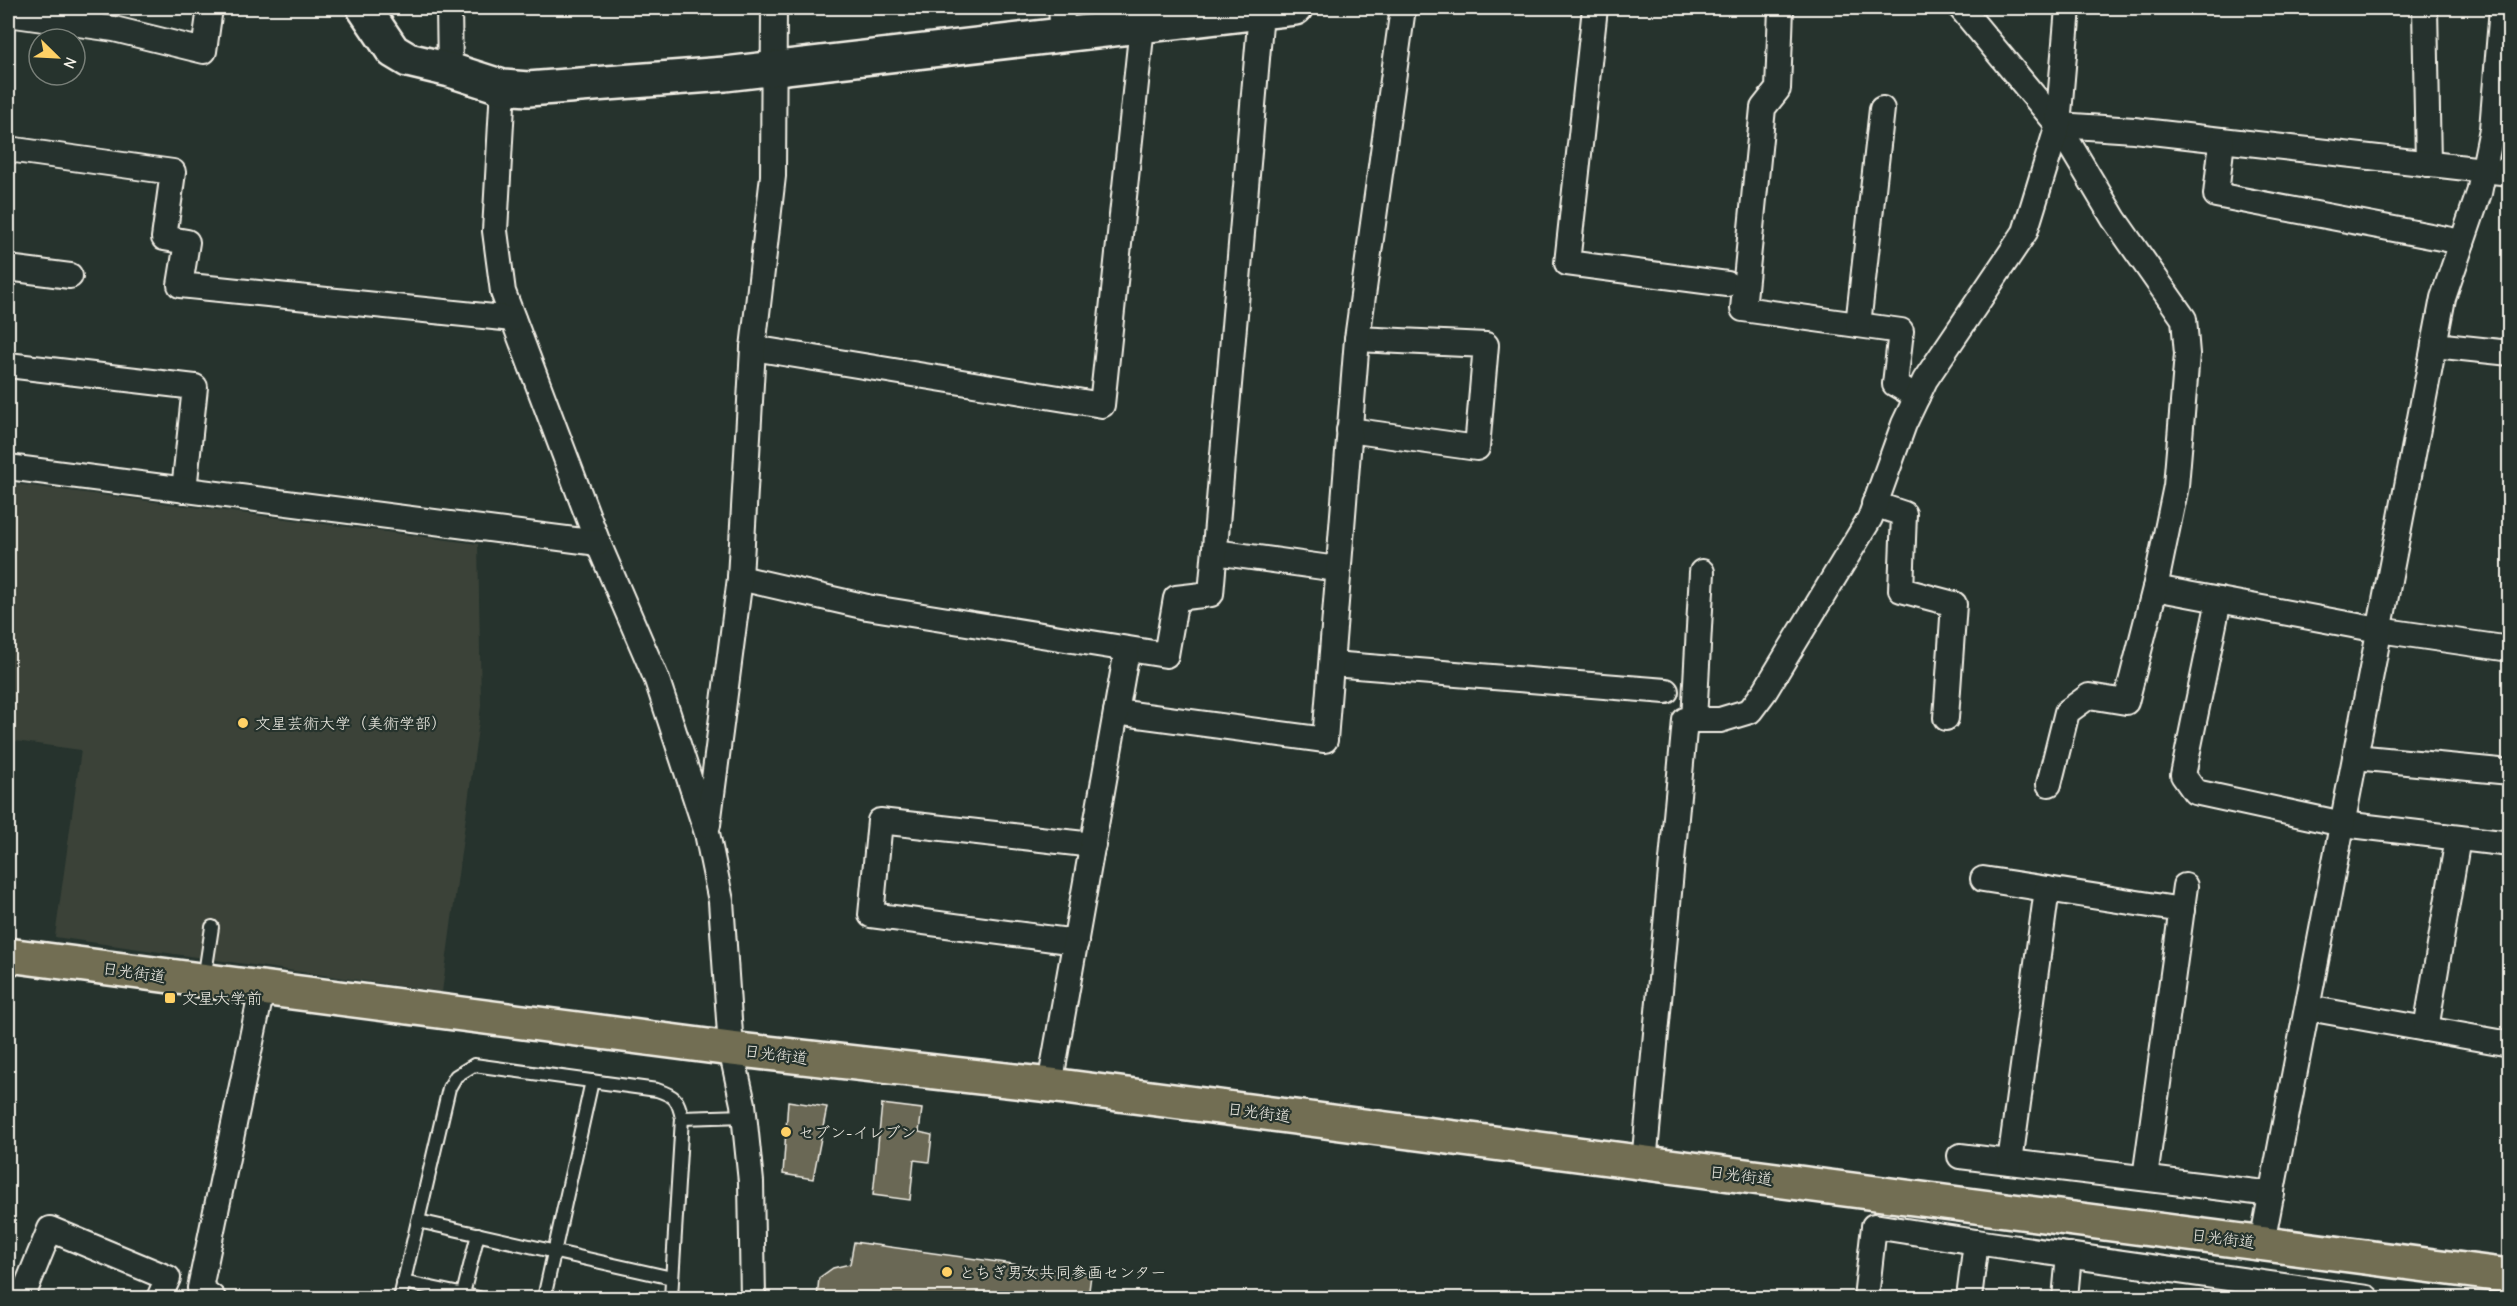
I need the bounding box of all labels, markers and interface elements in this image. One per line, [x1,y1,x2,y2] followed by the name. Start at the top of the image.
[27,27,87,87] north arrow
[59,54,80,71] text: N
[255,715,447,733] place label: 文星芸術大学（美術学部）
[236,716,250,730] marker: 文星芸術大学（美術学部）
[101,960,167,986] street label: 日光街道
[182,990,262,1008] place label: 文星大学前
[163,991,177,1005] marker: 文星大学前
[743,1042,809,1068] street label: 日光街道
[1226,1100,1292,1126] street label: 日光街道
[798,1124,916,1142] place label: セブン-イレブン
[779,1125,793,1139] marker: セブン-イレブン
[1708,1163,1774,1189] street label: 日光街道
[2190,1226,2256,1252] street label: 日光街道
[959,1264,1166,1282] place label: とちぎ男女共同参画センター
[940,1265,954,1279] marker: とちぎ男女共同参画センター

